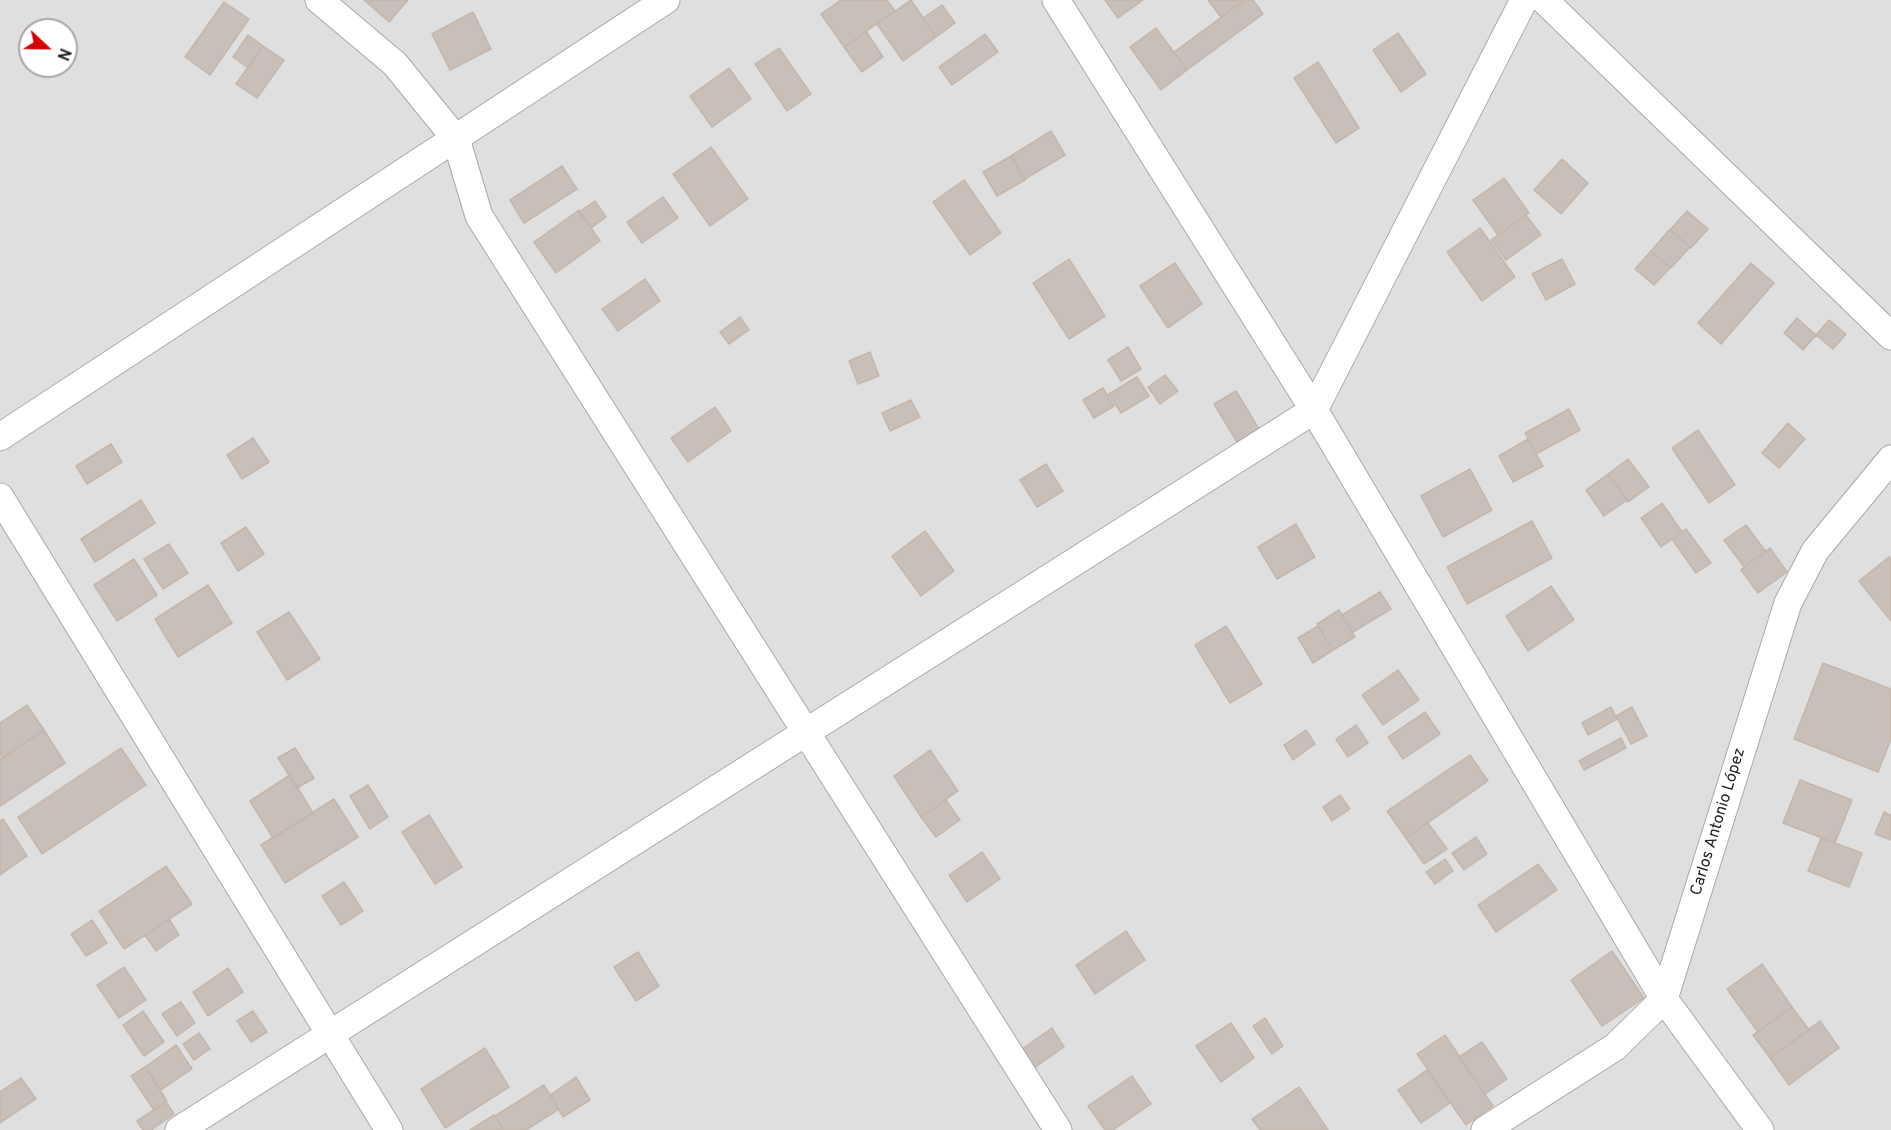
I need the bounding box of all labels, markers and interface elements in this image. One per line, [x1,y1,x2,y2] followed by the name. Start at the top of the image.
[18,18,78,78] north arrow
[51,45,74,63] text: N
[1687,746,1751,898] street label: Carlos Antonio López

